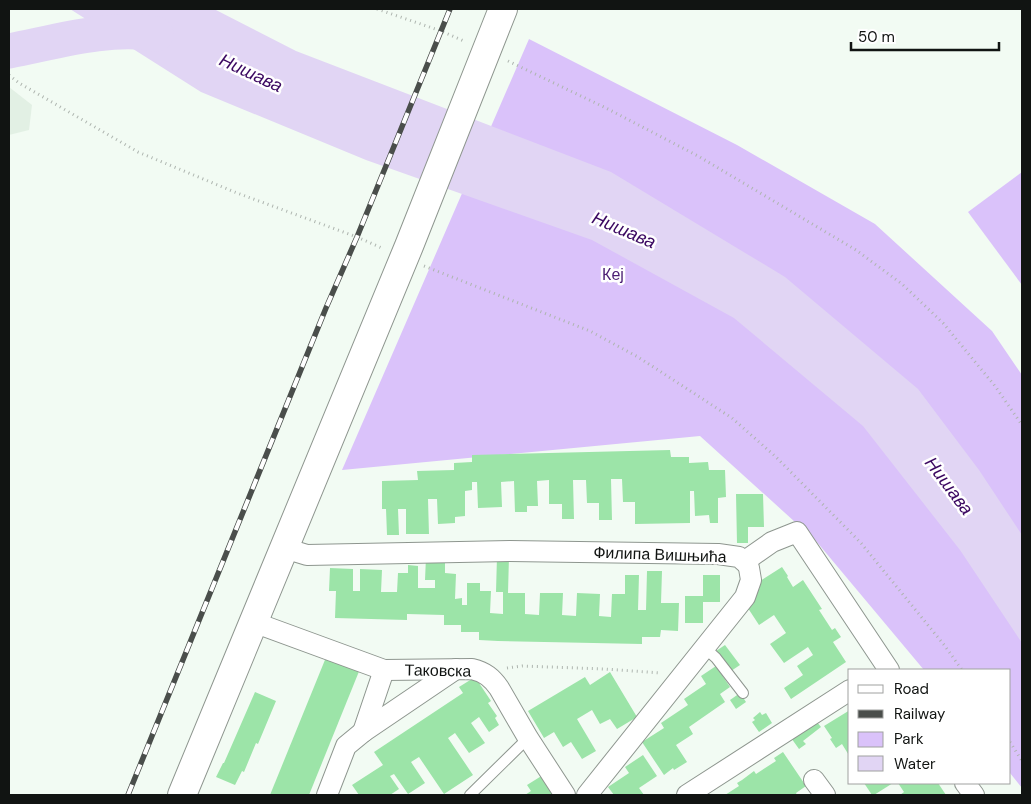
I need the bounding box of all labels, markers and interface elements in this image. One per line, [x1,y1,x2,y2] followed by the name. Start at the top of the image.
[851,20,998,52] scale bar
[858,27,895,47] text: 50 m
[216,48,286,98] water label: Нишава
[588,206,660,254] water label: Нишава
[602,264,624,285] park label: Кеј
[919,452,979,520] water label: Нишава
[593,542,727,567] street label: Филипа Вишњића
[405,659,472,682] street label: Таковска
[848,669,1011,784] legend
[894,679,929,699] text: Road
[894,704,946,724] text: Railway
[894,729,924,749] text: Park
[894,754,936,774] text: Water

